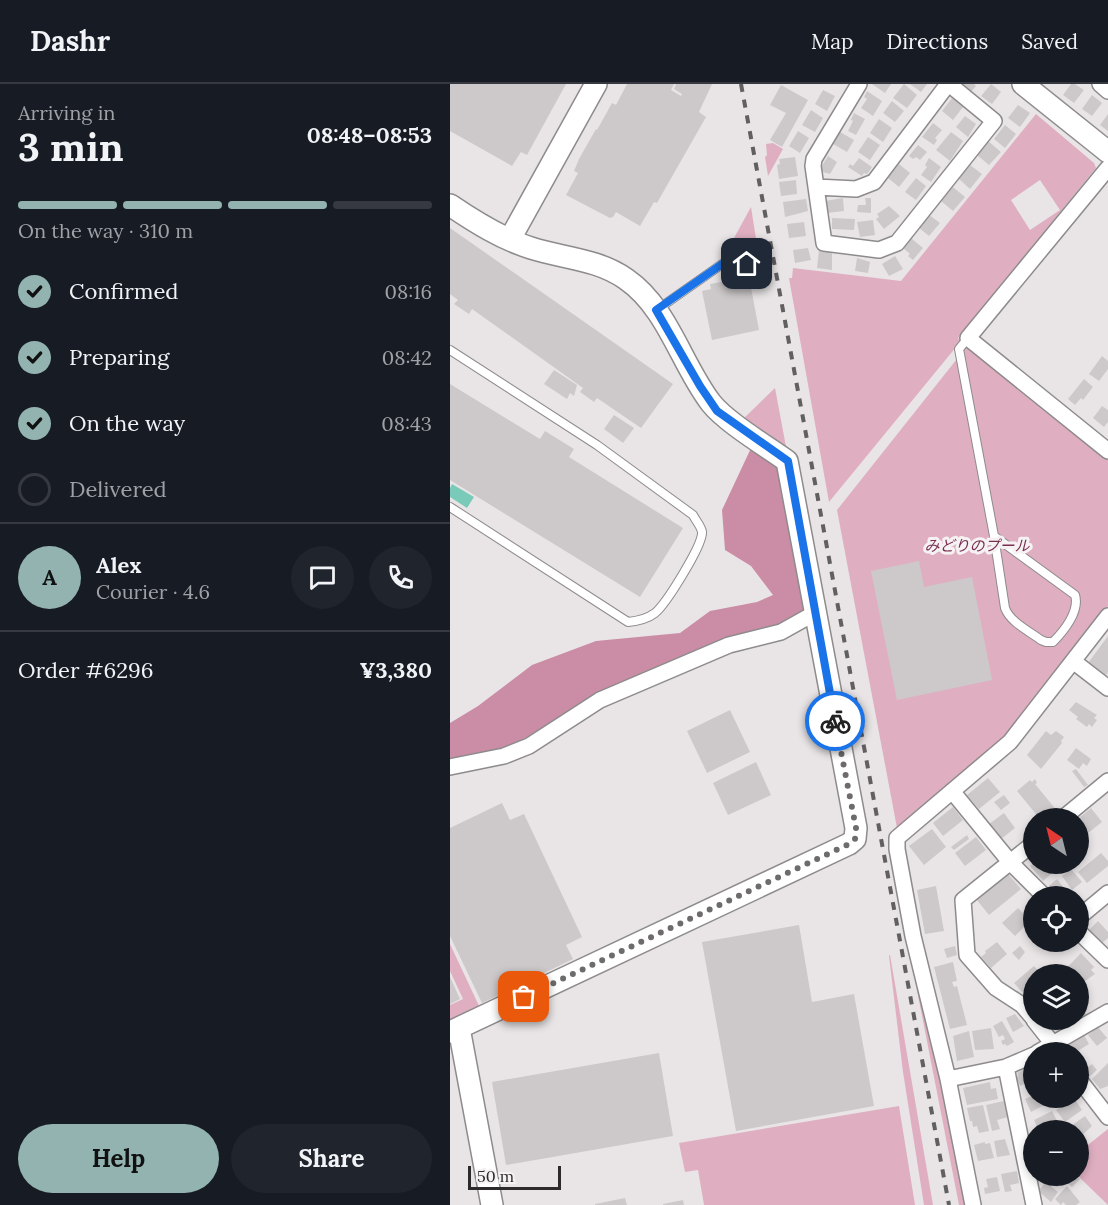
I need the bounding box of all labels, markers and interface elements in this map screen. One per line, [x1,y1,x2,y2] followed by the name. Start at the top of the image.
[30,23,110,59] text: Dashr
[811,28,854,55] text: Map
[887,28,988,55] text: Directions
[1021,28,1078,55] text: Saved
[18,100,115,125] text: Arriving in
[307,121,432,149] text: 08:48–08:53
[18,122,124,172] text: 3 min
[18,218,193,243] text: On the way · 310 m
[721,238,772,289] pin
[730,247,763,280] icon: home
[18,275,51,308] icon: check
[69,277,178,305] text: Confirmed
[385,279,432,304] text: 08:16
[18,341,51,374] icon: check
[69,343,169,371] text: Preparing
[382,345,432,370] text: 08:42
[18,407,51,440] icon: check
[69,409,185,437] text: On the way
[381,411,432,436] text: 08:43
[69,475,167,503] text: Delivered
[924,536,1030,555] park label: みどりのプール
[291,546,354,609] button: chat
[369,546,432,609] button: phone
[96,551,141,579] text: Alex
[42,563,57,591] text: A
[96,579,210,604] text: Courier · 4.6
[18,656,153,684] text: Order #6296
[359,656,432,684] text: ¥3,380
[805,691,865,751] courier
[819,705,852,738] icon: bike
[1023,808,1089,874] north arrow
[1023,808,1089,1186] map controls
[1023,886,1089,952] button: locate
[1023,964,1089,1030] button: layers
[498,971,549,1022] pin
[507,980,540,1013] icon: bag
[1023,1042,1089,1108] button: +
[1023,1120,1089,1186] button: −
[18,1124,219,1193] button: Help
[231,1124,432,1193] button: Share
[468,1163,561,1190] scale bar
[477,1166,514,1186] text: 50 m

